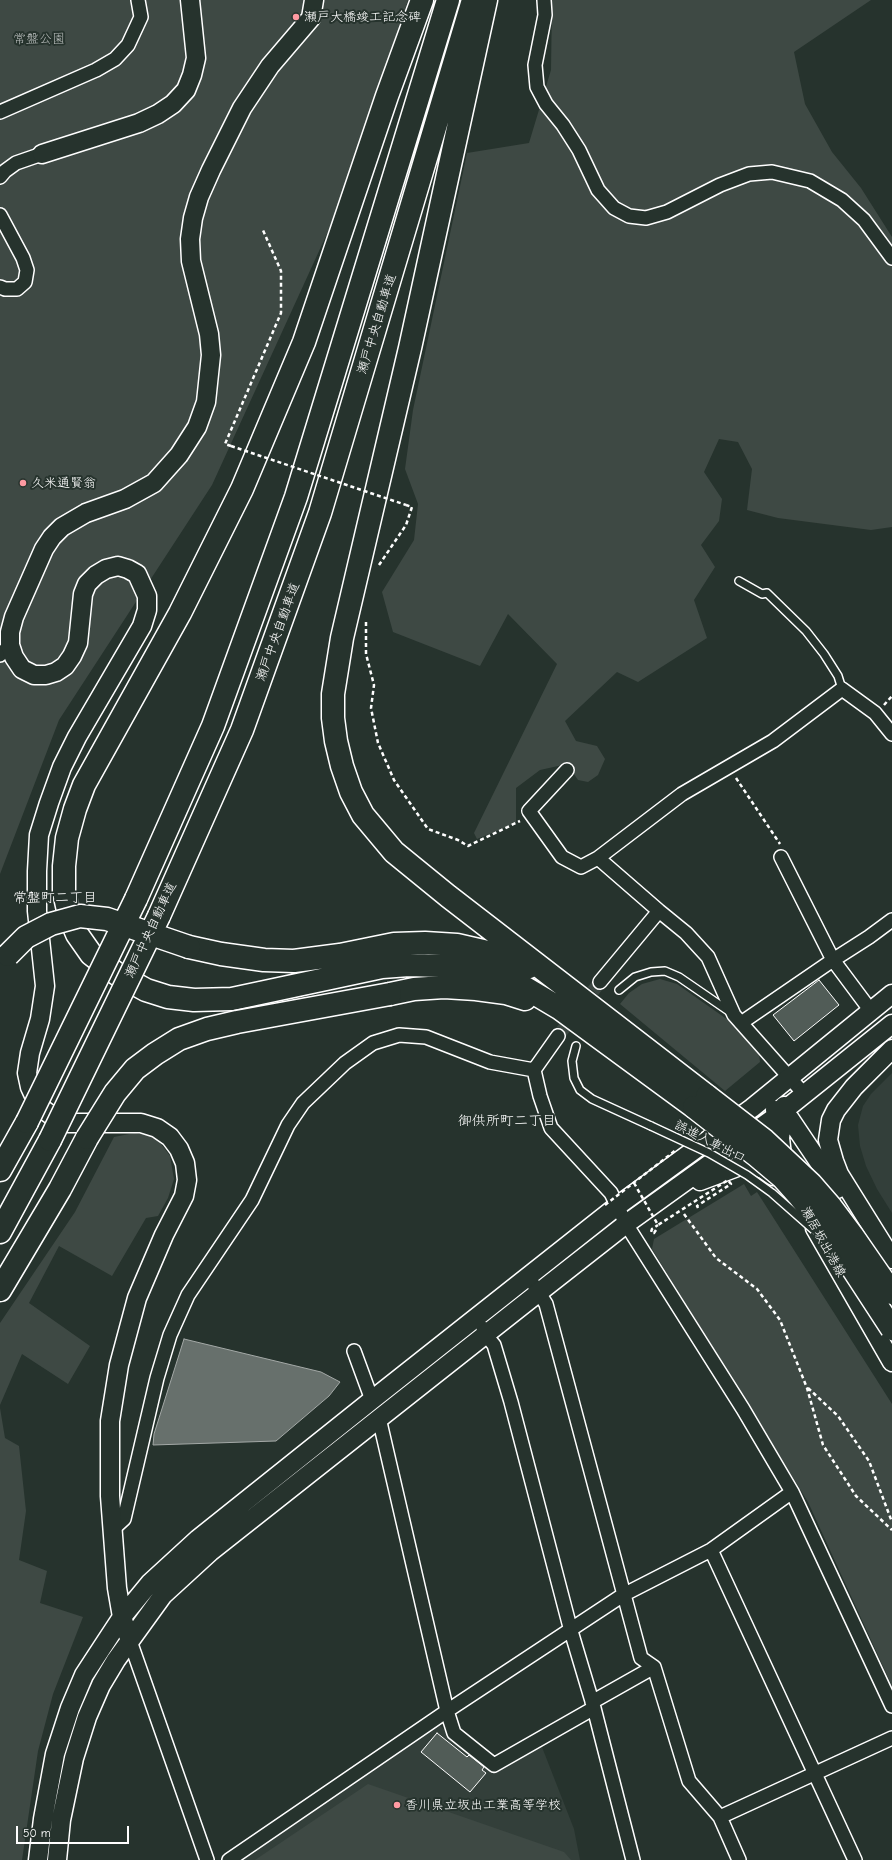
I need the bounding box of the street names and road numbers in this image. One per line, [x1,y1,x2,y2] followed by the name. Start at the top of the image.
[354,272,400,376] street label: 瀬戸中央自動車道
[253,580,303,684] street label: 瀬戸中央自動車道
[122,880,180,980] street label: 瀬戸中央自動車道
[672,1117,748,1167] street label: 誤進入車出口
[797,1204,849,1280] street label: 瀬居坂出港線

